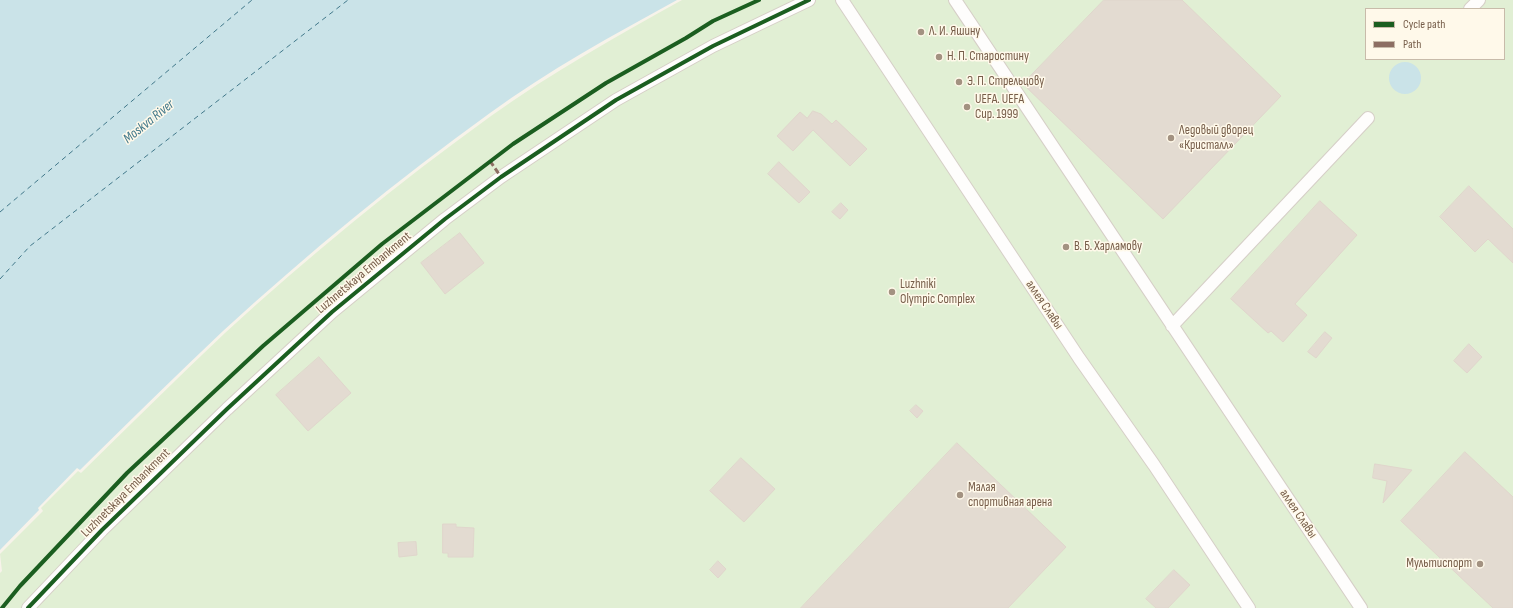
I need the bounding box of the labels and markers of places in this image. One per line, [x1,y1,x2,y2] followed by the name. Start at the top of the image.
[929,24,980,40] place label: Л. И. Яшину
[916,27,926,37] marker: Л. И. Яшину
[947,49,1029,65] place label: Н. П. Старостину
[934,52,944,62] marker: Н. П. Старостину
[967,74,1044,90] place label: Э. П. Стрельцову
[954,77,964,87] marker: Э. П. Стрельцову
[975,92,1024,123] place label: UEFA. UEFA Cup. 1999
[962,102,972,112] marker: UEFA. UEFA Cup. 1999
[1179,123,1253,154] place label: Ледовый дворец «Кристалл»
[1166,133,1176,143] marker: Ледовый дворец «Кристалл»
[1074,239,1142,255] place label: В. Б. Харламову
[1061,242,1071,252] marker: В. Б. Харламову
[900,277,975,308] place label: Luzhniki Olympic Complex
[887,287,897,297] marker: Luzhniki Olympic Complex
[968,480,1052,511] place label: Малая спортивная арена
[955,490,965,500] marker: Малая спортивная арена
[1406,556,1472,572] place label: Мультиспорт
[1475,559,1485,569] marker: Мультиспорт

